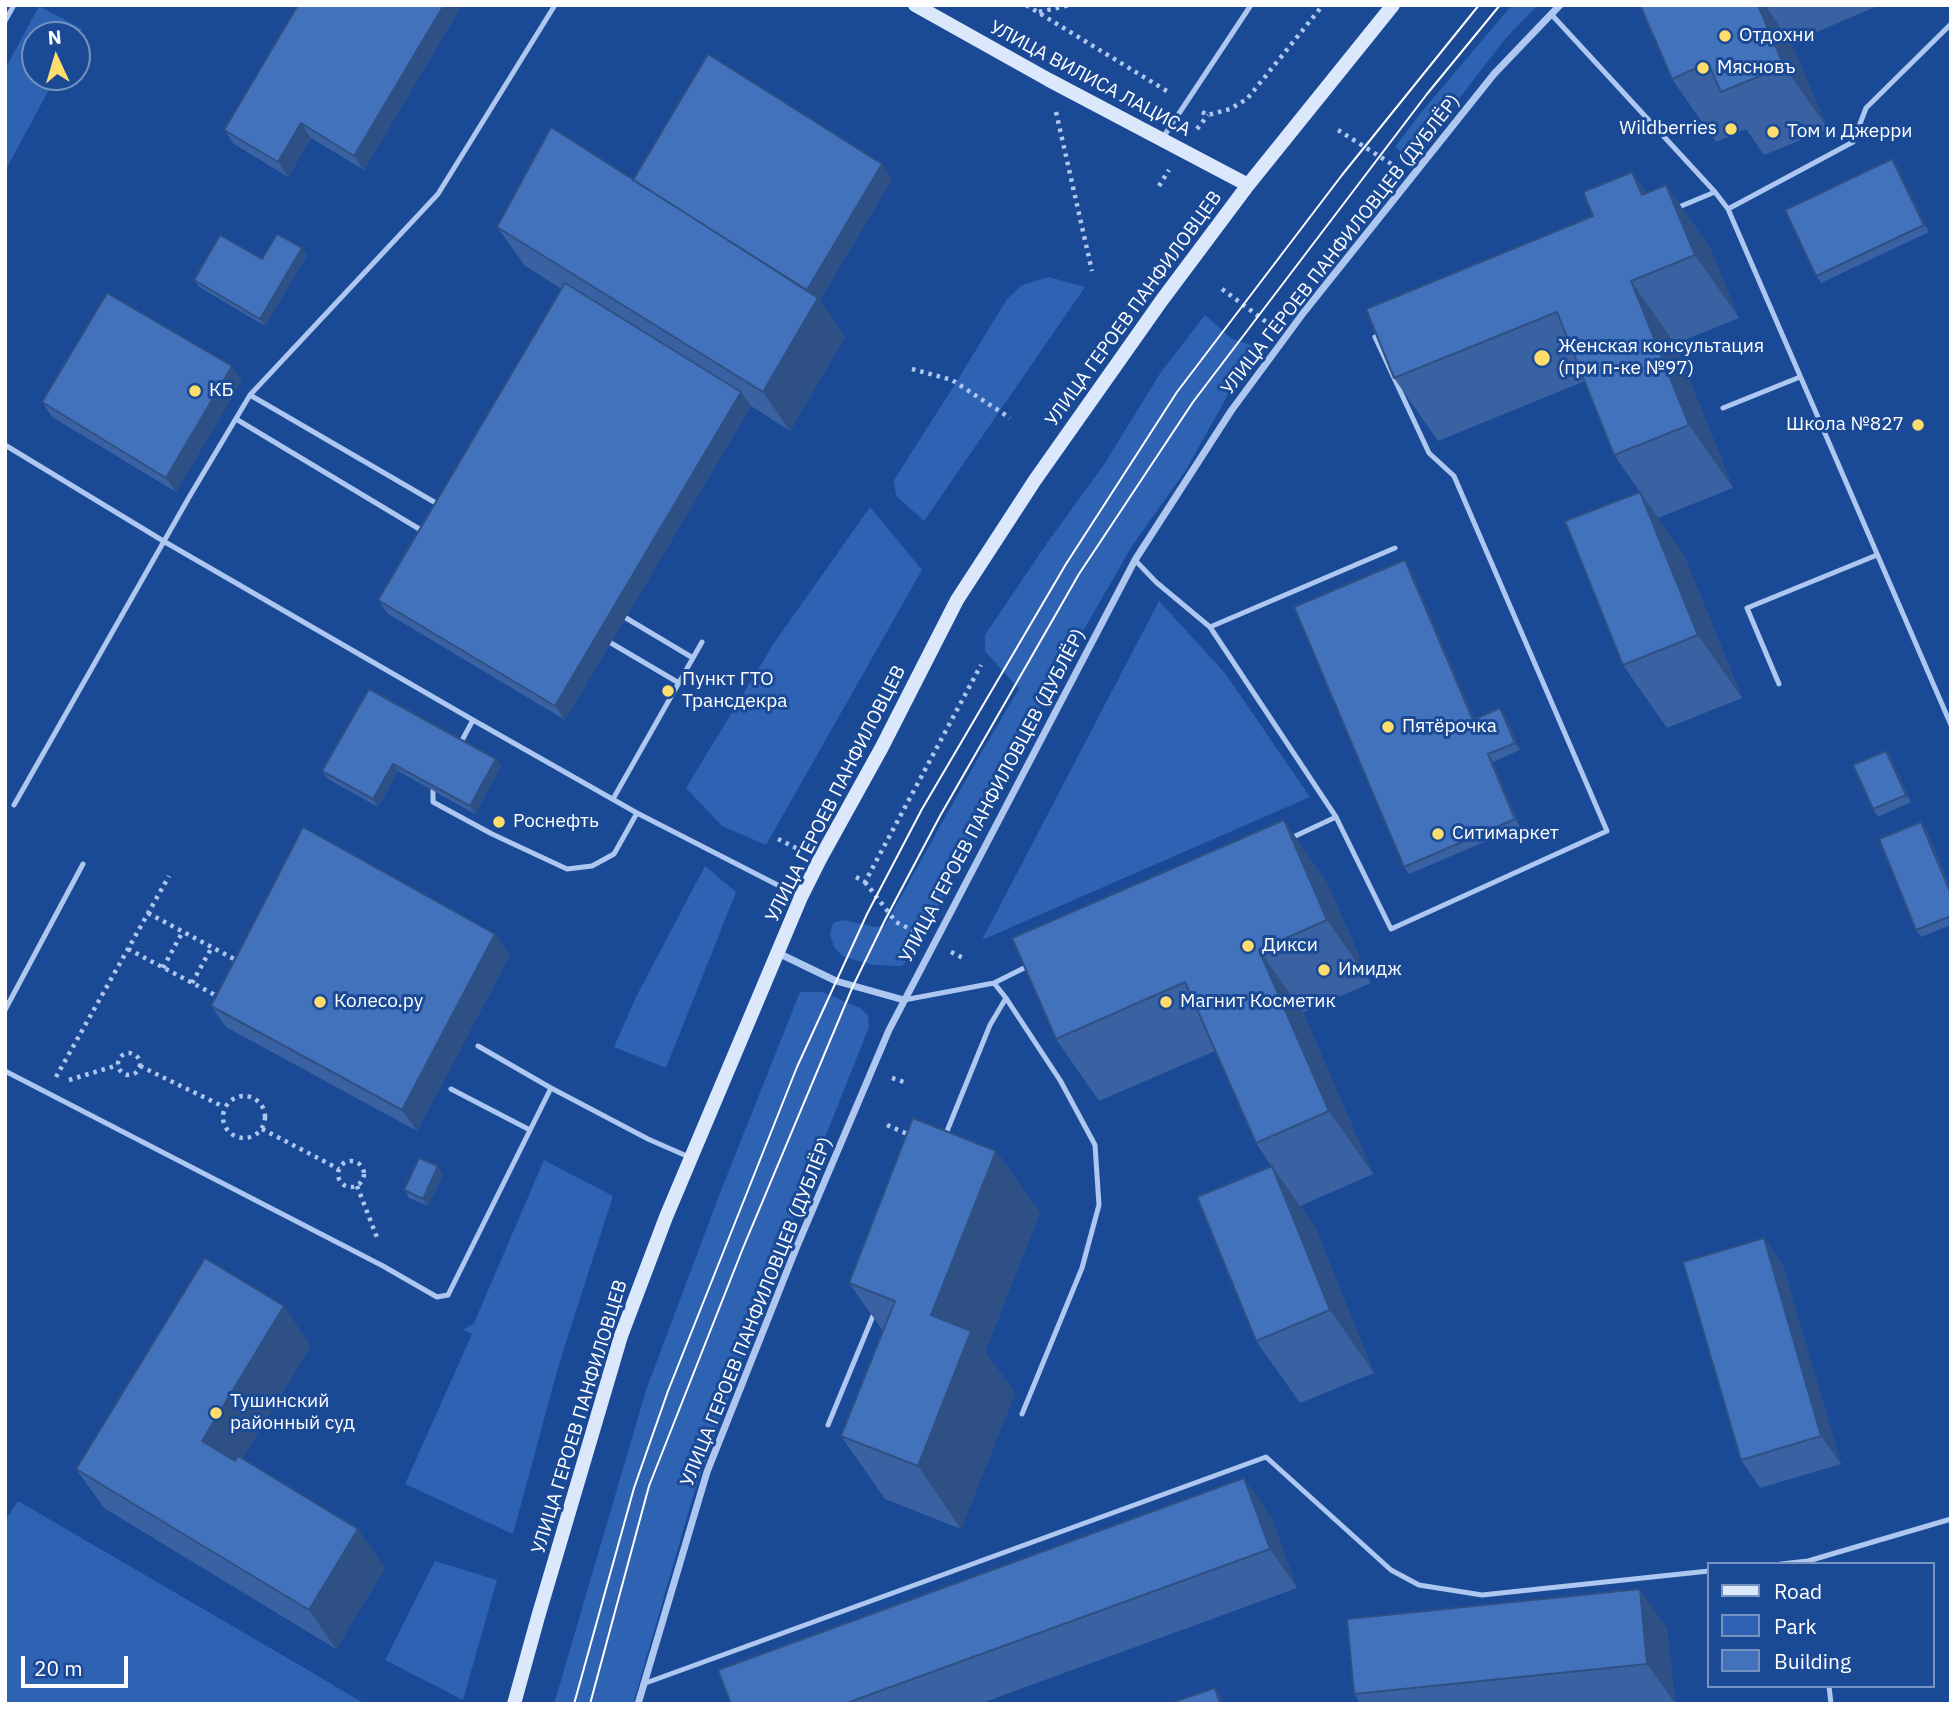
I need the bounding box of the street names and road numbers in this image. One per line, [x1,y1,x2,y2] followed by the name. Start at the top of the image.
[986,16,1194,142] street label: УЛИЦА ВИЛИСА ЛАЦИСА
[1217,90,1465,400] street label: УЛИЦА ГЕРОЕВ ПАНФИЛОВЦЕВ (ДУБЛЁР)
[1041,187,1227,431] street label: УЛИЦА ГЕРОЕВ ПАНФИЛОВЦЕВ
[895,625,1091,967] street label: УЛИЦА ГЕРОЕВ ПАНФИЛОВЦЕВ (ДУБЛЁР)
[761,662,911,926] street label: УЛИЦА ГЕРОЕВ ПАНФИЛОВЦЕВ
[676,1134,838,1490] street label: УЛИЦА ГЕРОЕВ ПАНФИЛОВЦЕВ (ДУБЛЁР)
[527,1277,633,1557] street label: УЛИЦА ГЕРОЕВ ПАНФИЛОВЦЕВ

